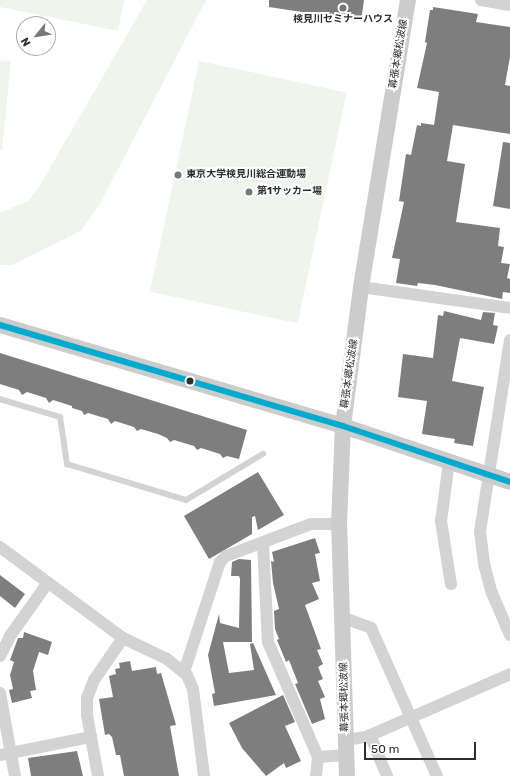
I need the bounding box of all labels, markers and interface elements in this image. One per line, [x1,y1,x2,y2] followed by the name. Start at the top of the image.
[338,3,348,13] marker: 検見川セミナーハウス
[293,14,393,26] place label: 検見川セミナーハウス
[16,16,56,56] north arrow
[388,18,410,90] street label: 幕張本郷松波線
[18,35,34,48] text: N
[186,169,306,181] place label: 東京大学検見川総合運動場
[173,170,183,180] marker: 東京大学検見川総合運動場
[257,186,322,198] place label: 第1サッカー場
[244,187,254,197] marker: 第1サッカー場
[339,339,361,409] street label: 幕張本郷松波線
[185,376,195,386] unlabelled marker
[338,662,352,732] street label: 幕張本郷松波線
[366,734,478,760] scale bar
[371,742,399,756] text: 50 m

